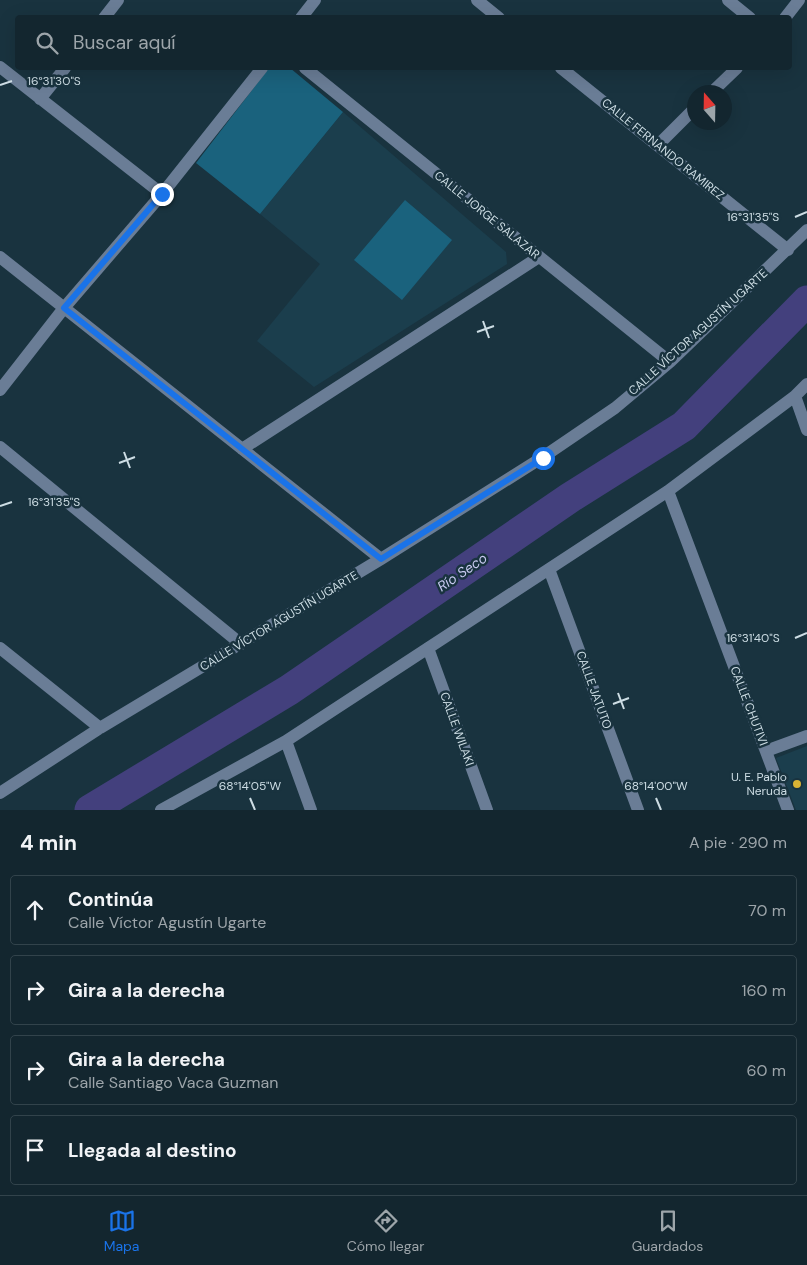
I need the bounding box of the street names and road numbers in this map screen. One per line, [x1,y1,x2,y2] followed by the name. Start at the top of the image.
[599,95,727,203] street label: CALLE FERNANDO RAMIREZ
[431,167,543,263] street label: CALLE JORGE SALAZAR
[625,265,771,399] street label: CALLE VÍCTOR AGUSTÍN UGARTE
[197,567,361,675] street label: CALLE VÍCTOR AGUSTÍN UGARTE
[572,649,616,731] street label: CALLE JATUTO
[726,664,772,748] street label: CALLE CHUTIVI
[436,690,478,768] street label: CALLE WILAKI

